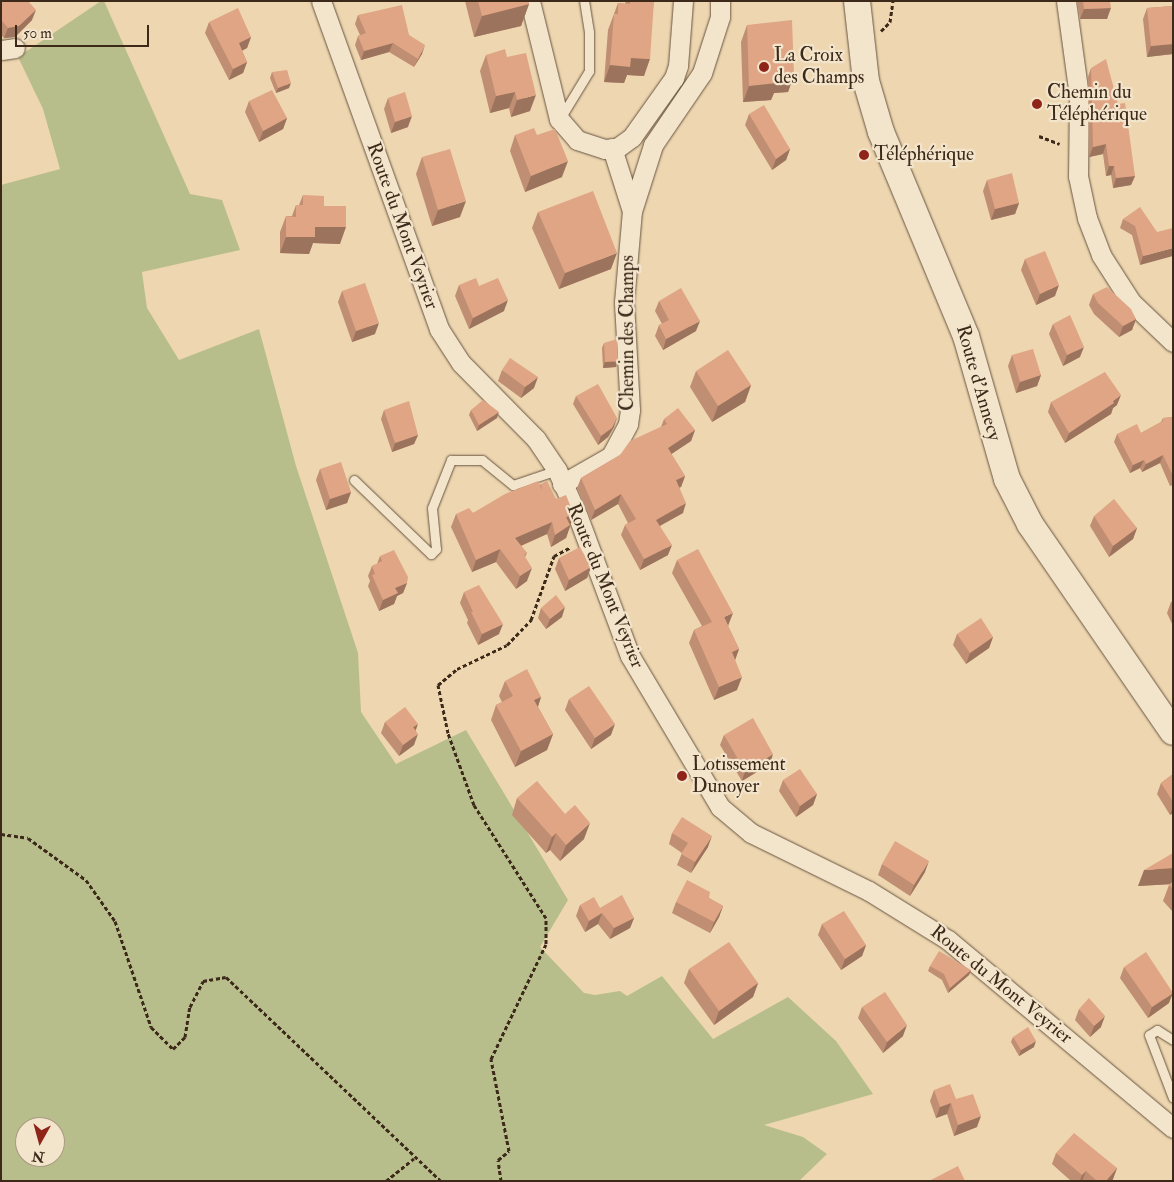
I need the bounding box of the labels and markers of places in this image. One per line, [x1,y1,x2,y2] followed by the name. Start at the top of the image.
[774,45,864,89] place label: La Croix des Champs
[758,61,770,73] marker: La Croix des Champs
[1047,82,1147,126] place label: Chemin du Téléphérique
[1031,98,1043,110] marker: Chemin du Téléphérique
[874,144,974,166] place label: Téléphérique
[858,149,870,161] marker: Téléphérique
[692,754,786,798] place label: Lotissement Dunoyer
[676,770,688,782] marker: Lotissement Dunoyer

